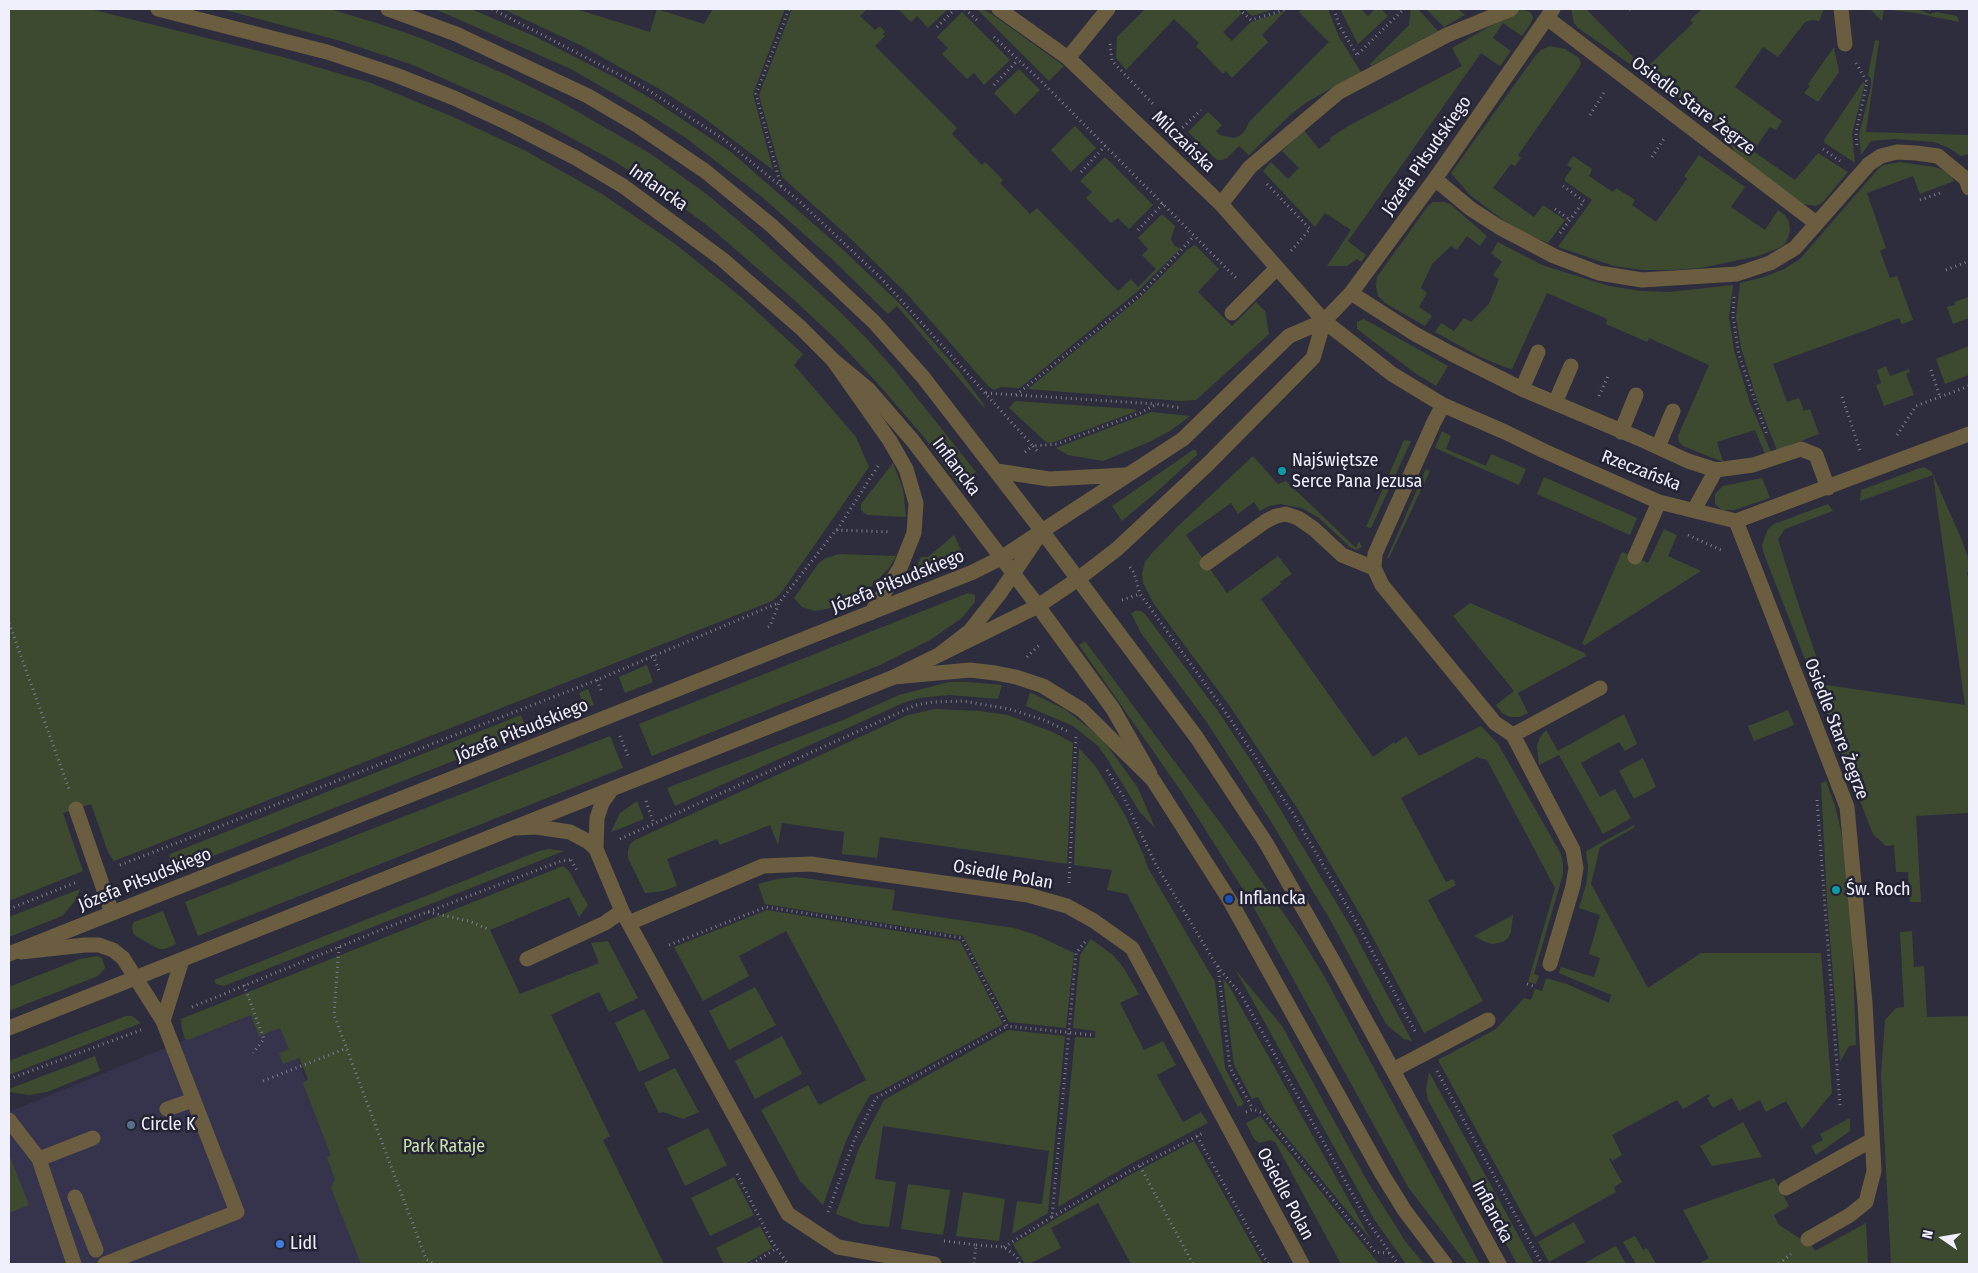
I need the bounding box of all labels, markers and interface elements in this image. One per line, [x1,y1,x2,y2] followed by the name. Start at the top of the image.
[1627,52,1759,160] street label: Osiedle Stare Żegrze
[1378,92,1476,220] street label: Józefa Piłsudskiego
[1147,107,1219,177] street label: Milczańska
[624,160,692,216] street label: Inflancka
[927,434,985,500] street label: Inflancka
[1598,446,1684,496] street label: Rzeczańska
[1292,450,1422,492] place label: Najświętsze Serce Pana Jezusa
[1276,465,1288,477] marker: Najświętsze Serce Pana Jezusa
[828,546,968,618] street label: Józefa Piłsudskiego
[1799,655,1873,803] street label: Osiedle Stare Żegrze
[452,695,592,767] street label: Józefa Piłsudskiego
[75,844,215,916] street label: Józefa Piłsudskiego
[951,856,1055,894] street label: Osiedle Polan
[1846,879,1911,901] place label: Św. Roch
[1830,884,1842,896] marker: Św. Roch
[1239,888,1306,910] place label: Inflancka
[1223,893,1235,905] marker: Inflancka
[141,1114,195,1136] place label: Circle K
[125,1119,137,1131] marker: Circle K
[403,1136,485,1158] park label: Park Rataje
[1252,1144,1318,1244] street label: Osiedle Polan
[1467,1177,1517,1247] street label: Inflancka
[1918,1213,1968,1263] north arrow
[1919,1229,1937,1241] text: N
[290,1233,317,1255] place label: Lidl
[274,1238,286,1250] marker: Lidl

